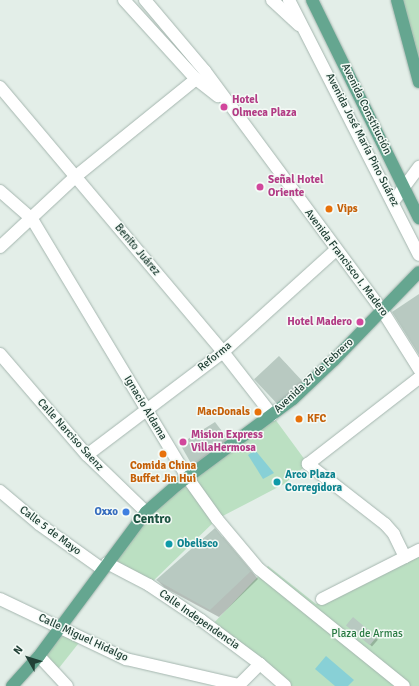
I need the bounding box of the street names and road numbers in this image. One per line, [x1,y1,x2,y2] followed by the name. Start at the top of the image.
[338,61,394,157] street label: Avenida Constitución
[322,71,402,209] street label: Avenida José María Pino Suárez
[301,207,391,319] street label: Avenida Francisco I. Madero
[111,221,163,279] street label: Benito Juárez
[272,336,356,416] street label: Avenida 27 de Febrero
[195,339,235,375] street label: Reforma
[121,374,169,442] street label: Ignacio Aldama
[34,396,106,474] street label: Calle Narciso Saenz
[17,504,83,558] street label: Calle 5 de Mayo
[156,587,242,653] street label: Calle Independencia
[36,611,130,665] street label: Calle Miguel Hidalgo

